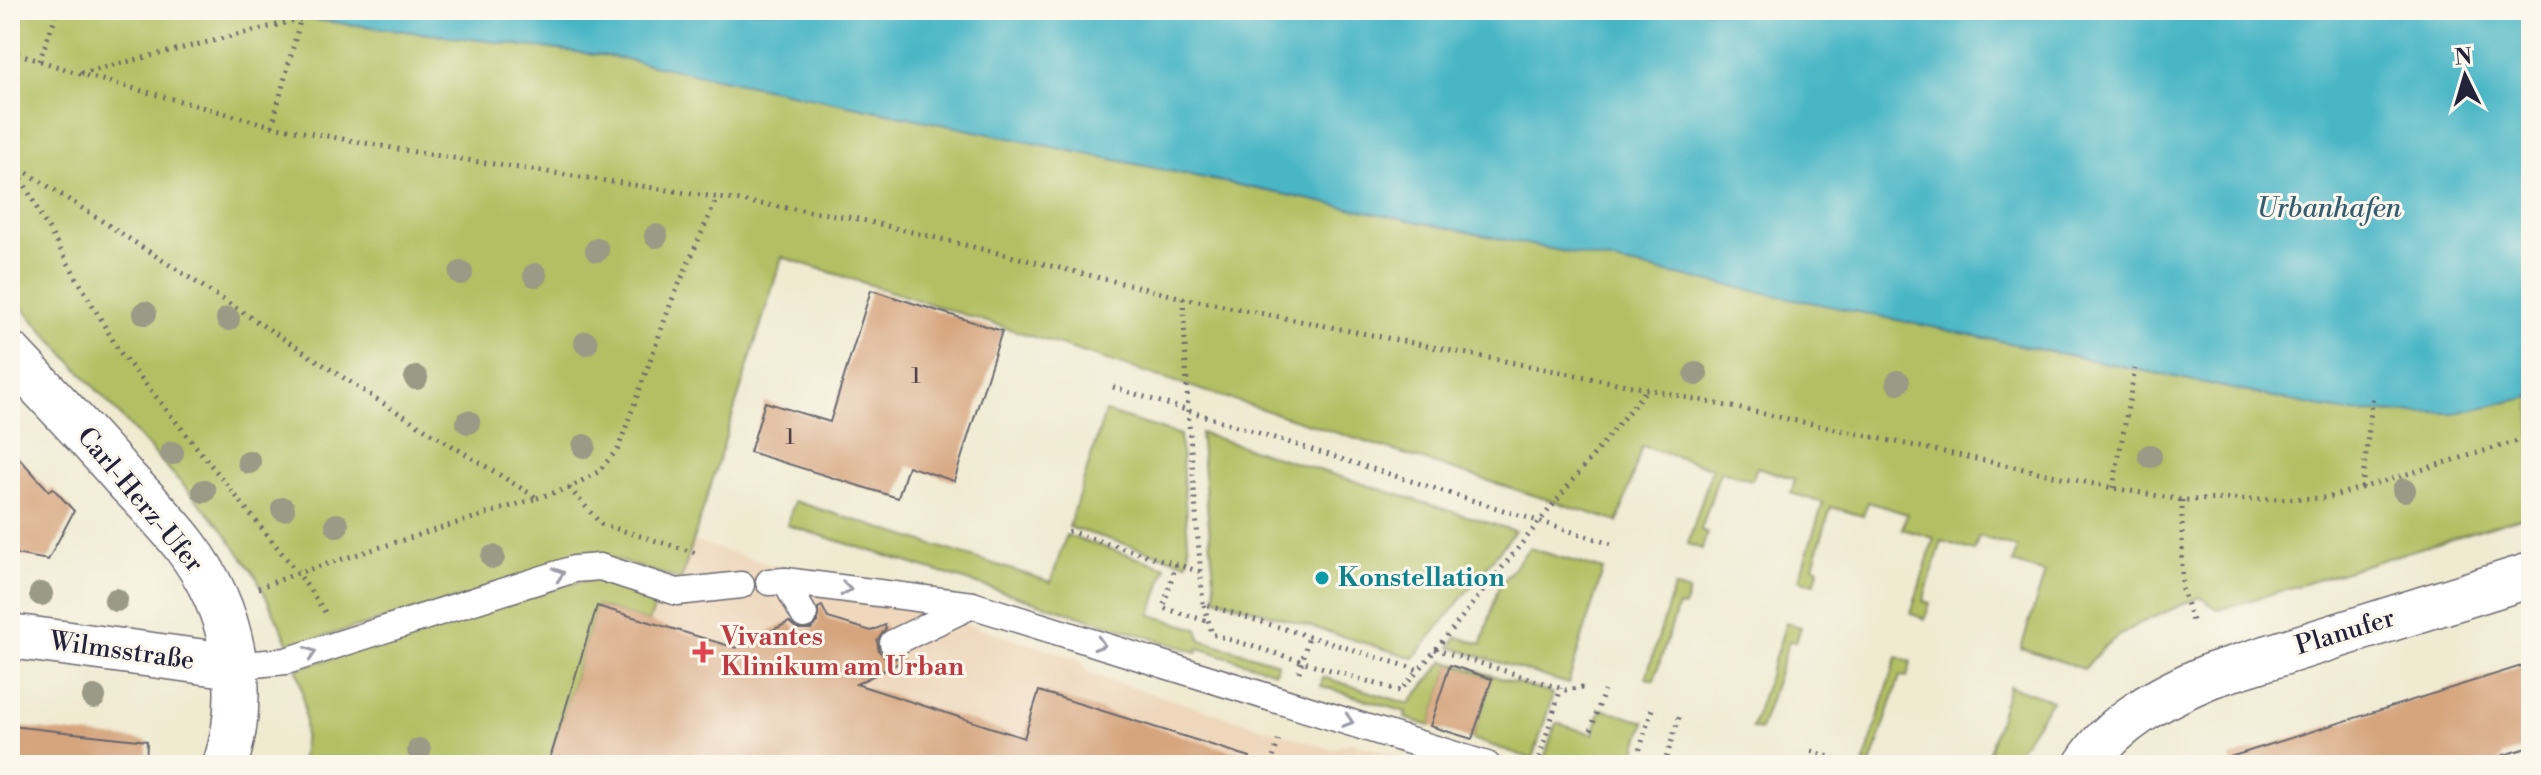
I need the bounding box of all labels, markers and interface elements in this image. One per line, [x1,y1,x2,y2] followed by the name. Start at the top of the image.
[2425,36,2505,116] north arrow
[2454,43,2474,72] text: N
[2257,191,2402,226] water label: Urbanhafen
[911,363,921,390] house number: 1
[70,421,210,579] street label: Carl-Herz-Ufer
[785,424,795,451] house number: 1
[1338,562,1505,594] place label: Konstellation
[551,567,565,583] one-way arrow
[1313,569,1331,587] marker: Konstellation
[840,580,853,597] one-way arrow
[2291,602,2399,662] street label: Planufer
[720,621,964,683] place label: Vivantes Klinikum am Urban
[47,625,196,677] street label: Wilmsstraße
[1092,635,1106,651] one-way arrow
[692,641,714,663] marker: Vivantes Klinikum am Urban
[303,647,317,663] one-way arrow
[1341,712,1354,728] one-way arrow

